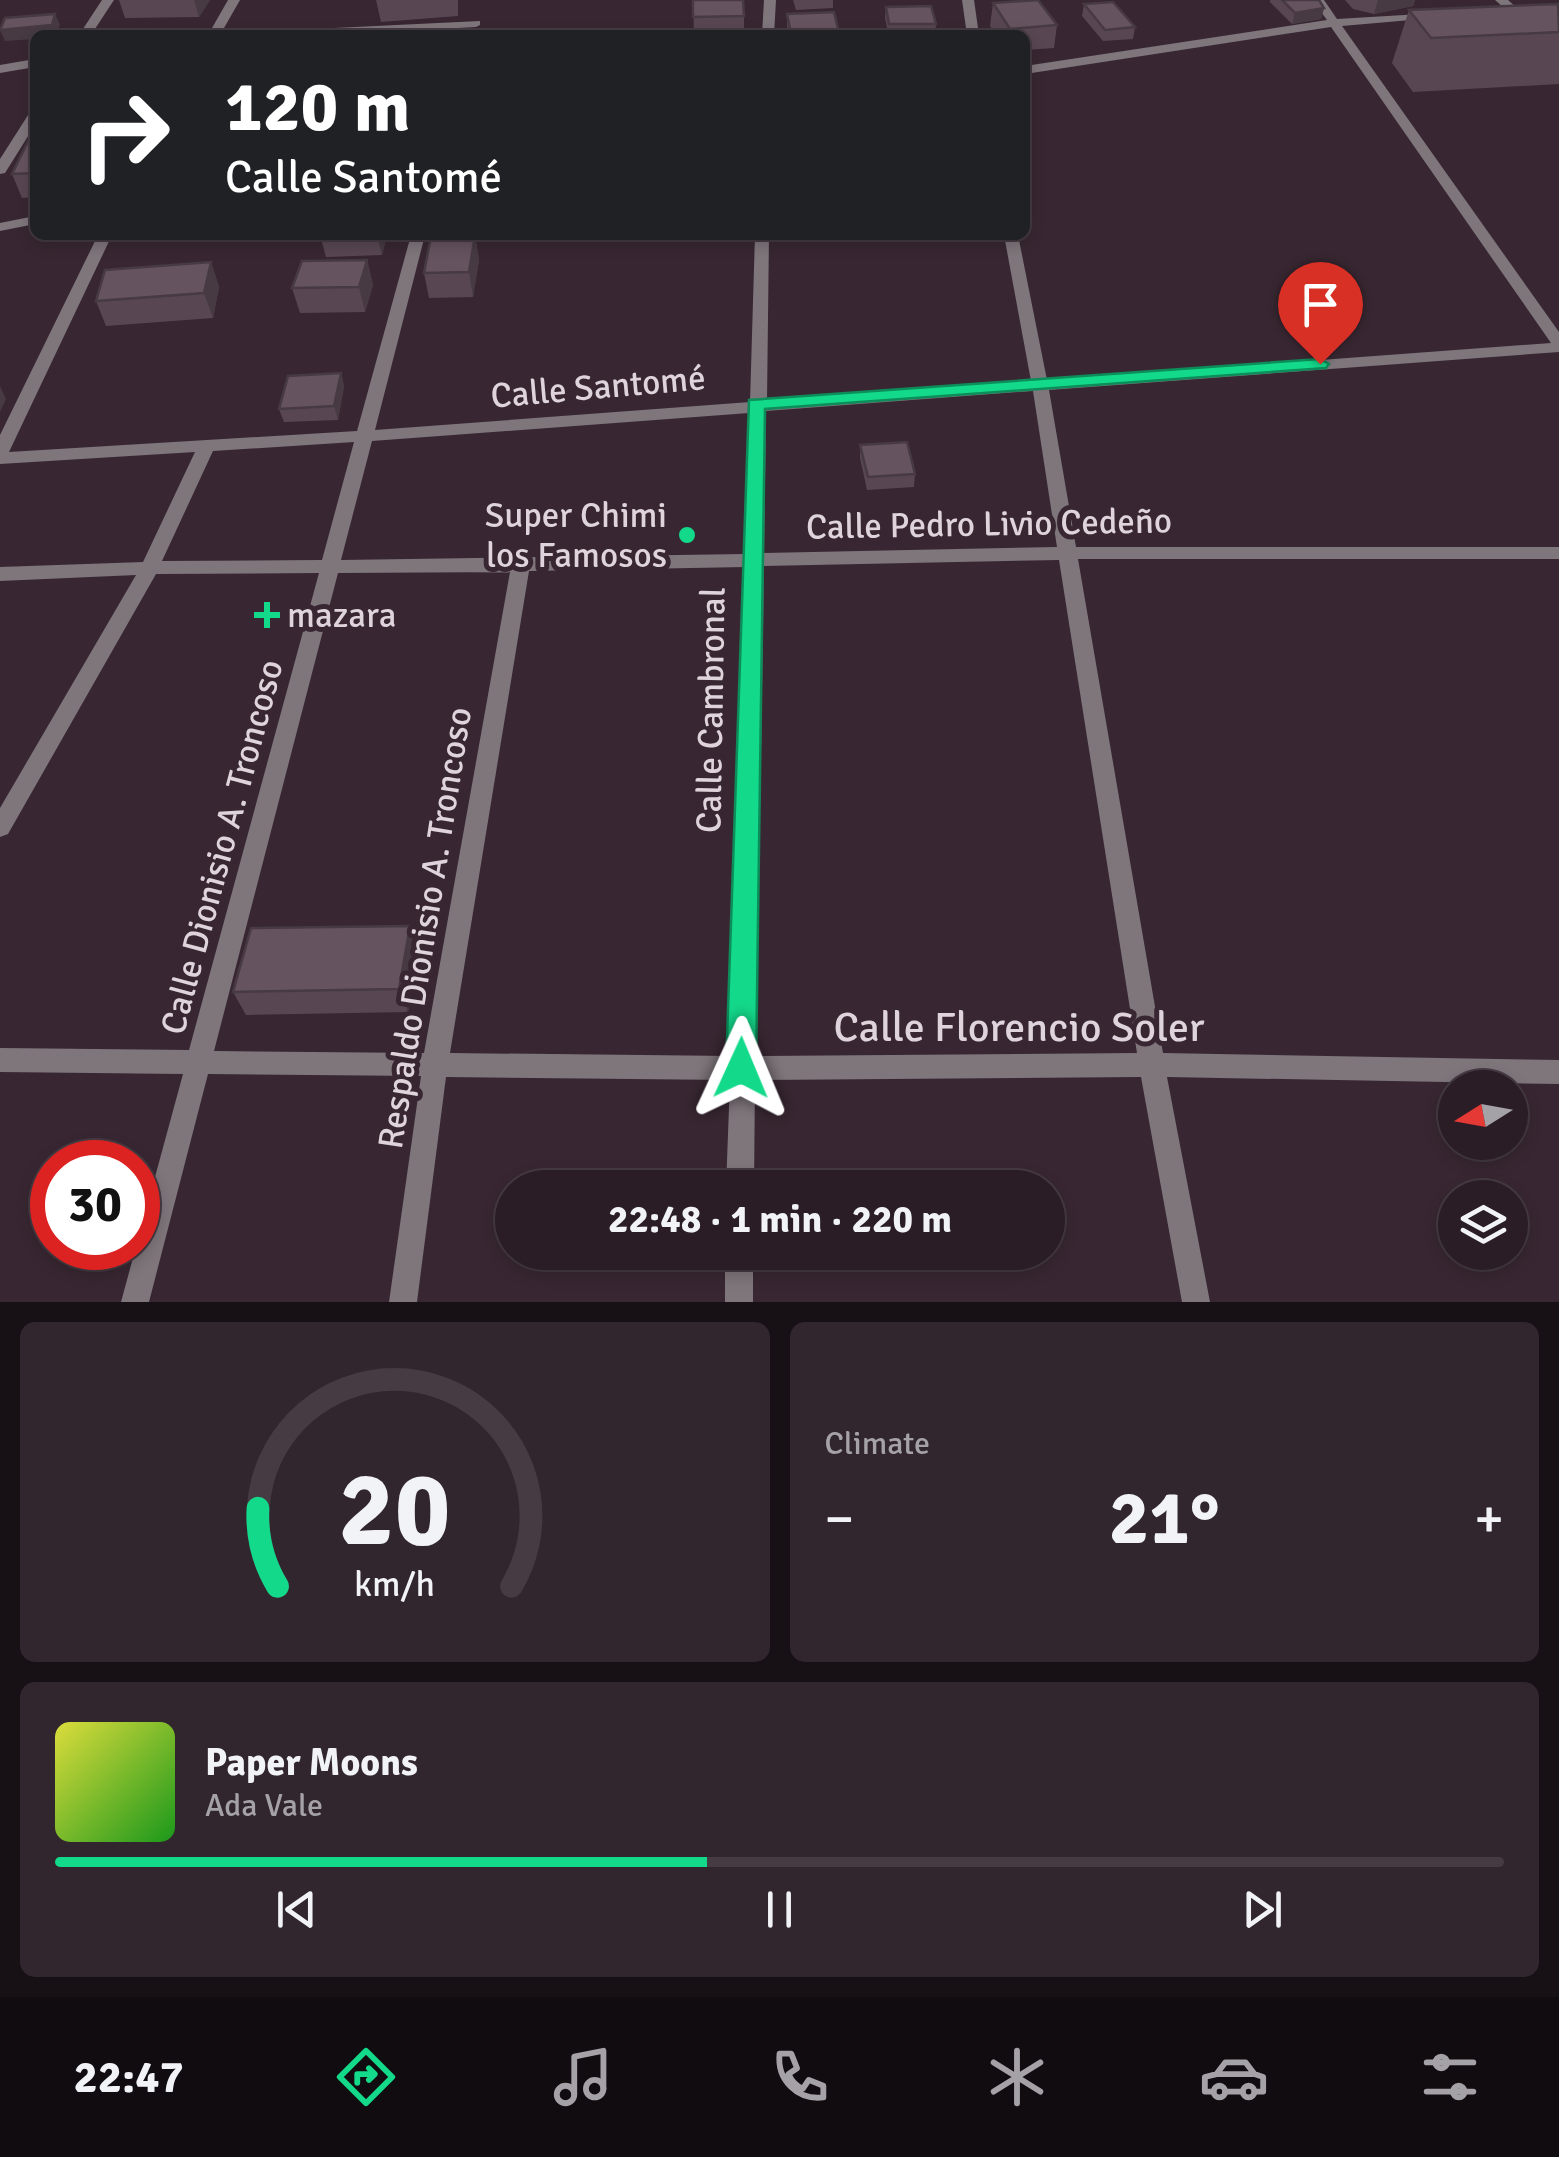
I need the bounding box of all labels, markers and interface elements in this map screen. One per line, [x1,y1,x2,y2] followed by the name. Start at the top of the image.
[225,64,410,150] text: 120 m
[60,70,190,200] icon: right
[225,150,502,205] text: Calle Santomé
[1278,262,1363,365] pin
[1293,277,1348,332] icon: arrive
[489,356,707,418] street label: Calle Santomé
[485,494,667,577] place label: Super Chimi los Famosos
[806,499,1172,549] street label: Calle Pedro Livio Cedeño
[676,524,698,546] marker: Super Chimi los Famosos
[687,587,735,833] street label: Calle Cambronal
[287,594,396,637] place label: mazara
[256,604,278,626] marker: mazara
[151,655,293,1039] street label: Calle Dionisio A. Troncoso
[369,704,481,1152] street label: Respaldo Dionisio A. Troncoso
[834,1002,1205,1053] street label: Calle Florencio Soler
[689,1016,793,1120] position arrow
[1438,1070,1528,1160] north arrow
[1438,1070,1528,1270] map controls
[30,1140,160,1270] speed limit sign: 30
[1438,1180,1528,1270] button: layers
[608,1196,952,1243] text: 22:48 · 1 min · 220 m
[825,1424,930,1463] text: Climate
[339,1446,451,1574] text: 20
[1109,1472,1220,1565] text: 21°
[825,1485,854,1553] text: −
[1474,1485,1504,1553] text: +
[354,1562,435,1606] text: km/h
[205,1739,418,1786] text: Paper Moons
[205,1786,323,1825] text: Ada Vale
[269,1882,324,1937] icon: previous
[752,1882,807,1937] icon: pause
[1235,1882,1290,1937] icon: next
[331,2042,401,2112] icon: directions
[548,2042,618,2112] icon: music
[765,2042,835,2112] icon: phone
[982,2042,1052,2112] icon: climate
[1199,2042,1269,2112] icon: car
[1415,2042,1485,2112] icon: filters
[73,2050,184,2105] text: 22:47

